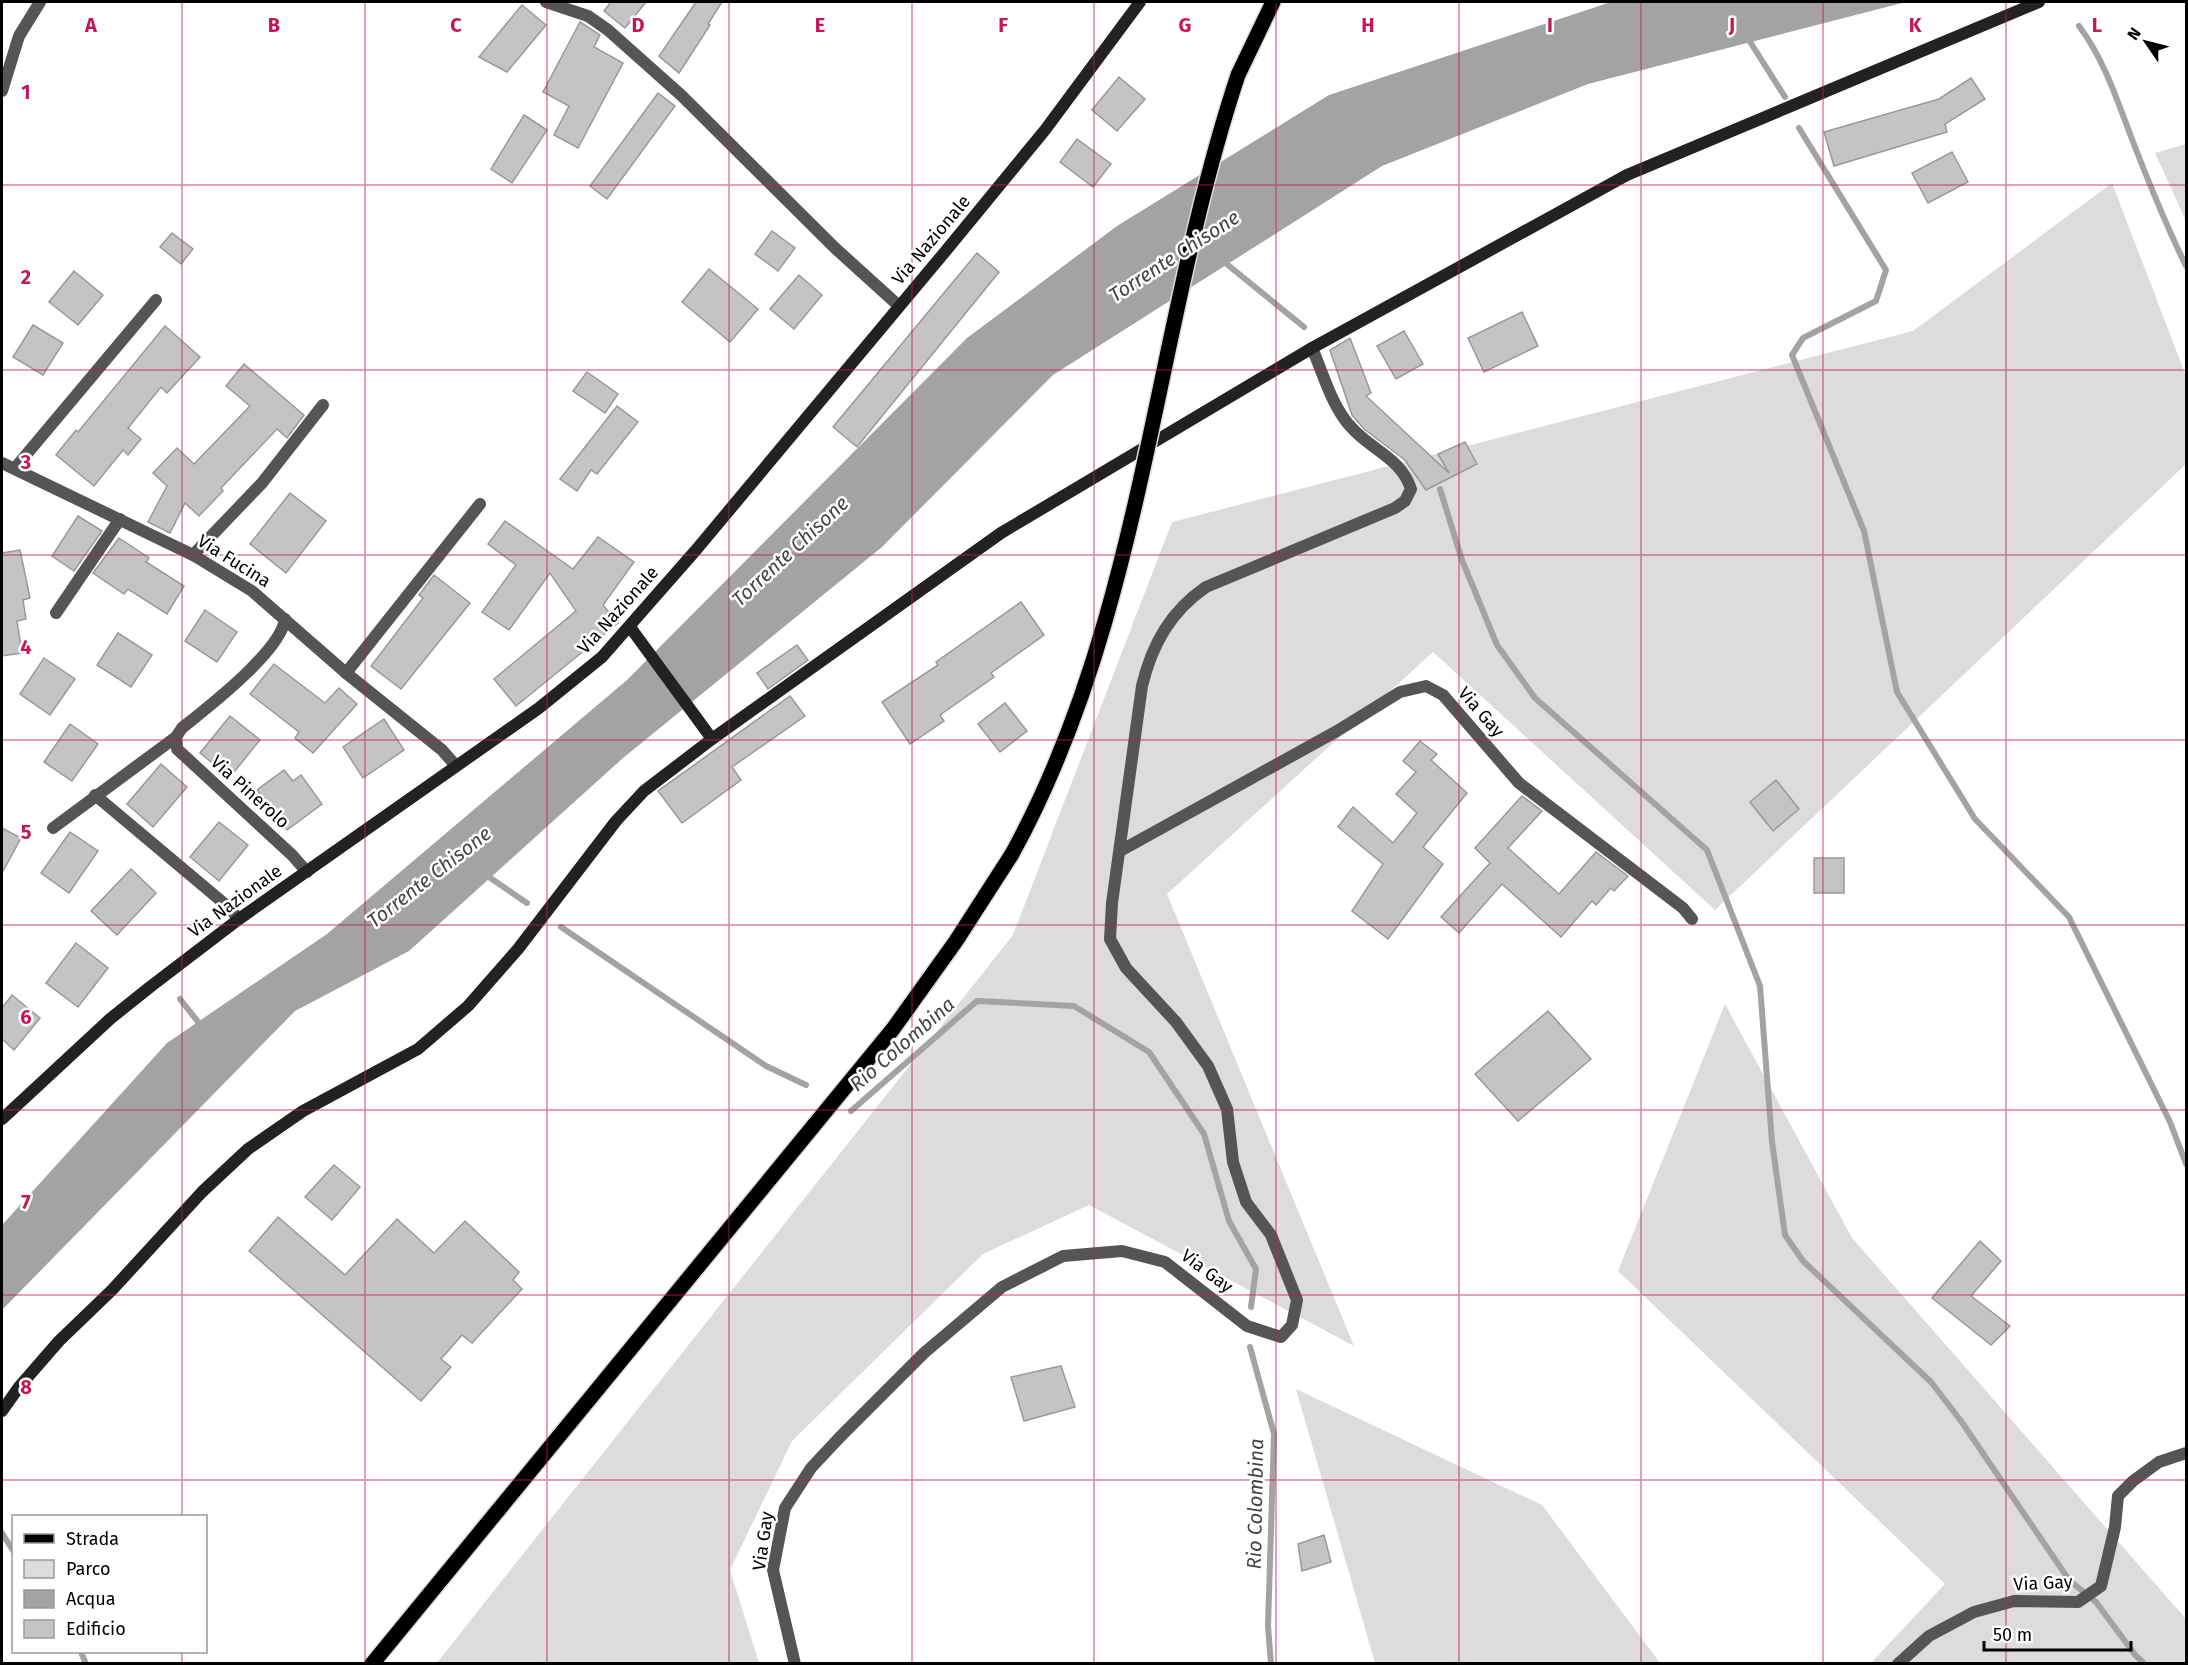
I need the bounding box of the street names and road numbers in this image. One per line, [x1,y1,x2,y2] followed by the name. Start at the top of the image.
[887,191,975,289] street label: Via Nazionale
[193,530,275,592] street label: Via Fucina
[573,562,663,658] street label: Via Nazionale
[1453,682,1509,742] street label: Via Gay
[206,751,294,833] street label: Via Pinerolo
[184,860,286,942] street label: Via Nazionale
[1177,1244,1237,1298] street label: Via Gay
[748,1510,778,1572] street label: Via Gay
[2013,1570,2073,1596] street label: Via Gay

